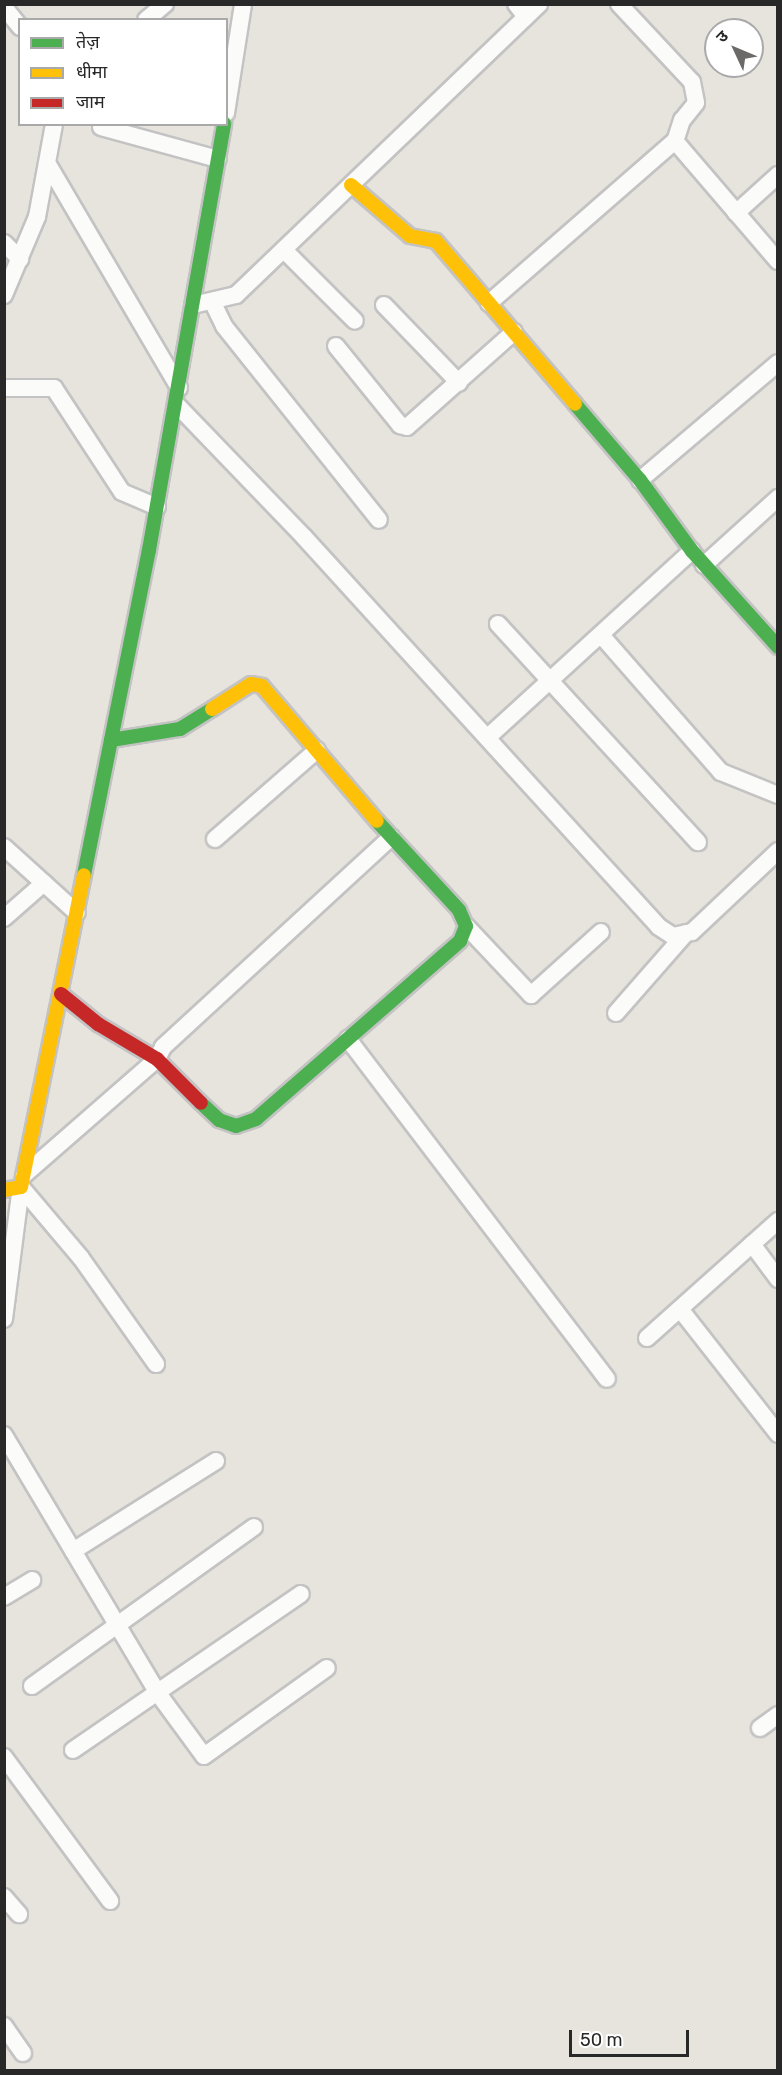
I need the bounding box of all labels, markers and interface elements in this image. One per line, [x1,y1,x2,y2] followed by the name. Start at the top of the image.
[18,18,228,126] legend
[704,18,764,78] north arrow
[712,27,732,47] text: उ
[76,31,100,53] text: तेज़
[76,61,107,83] text: धीमा
[76,91,105,113] text: जाम
[572,2018,692,2056] scale bar
[580,2029,623,2051] text: 50 m

